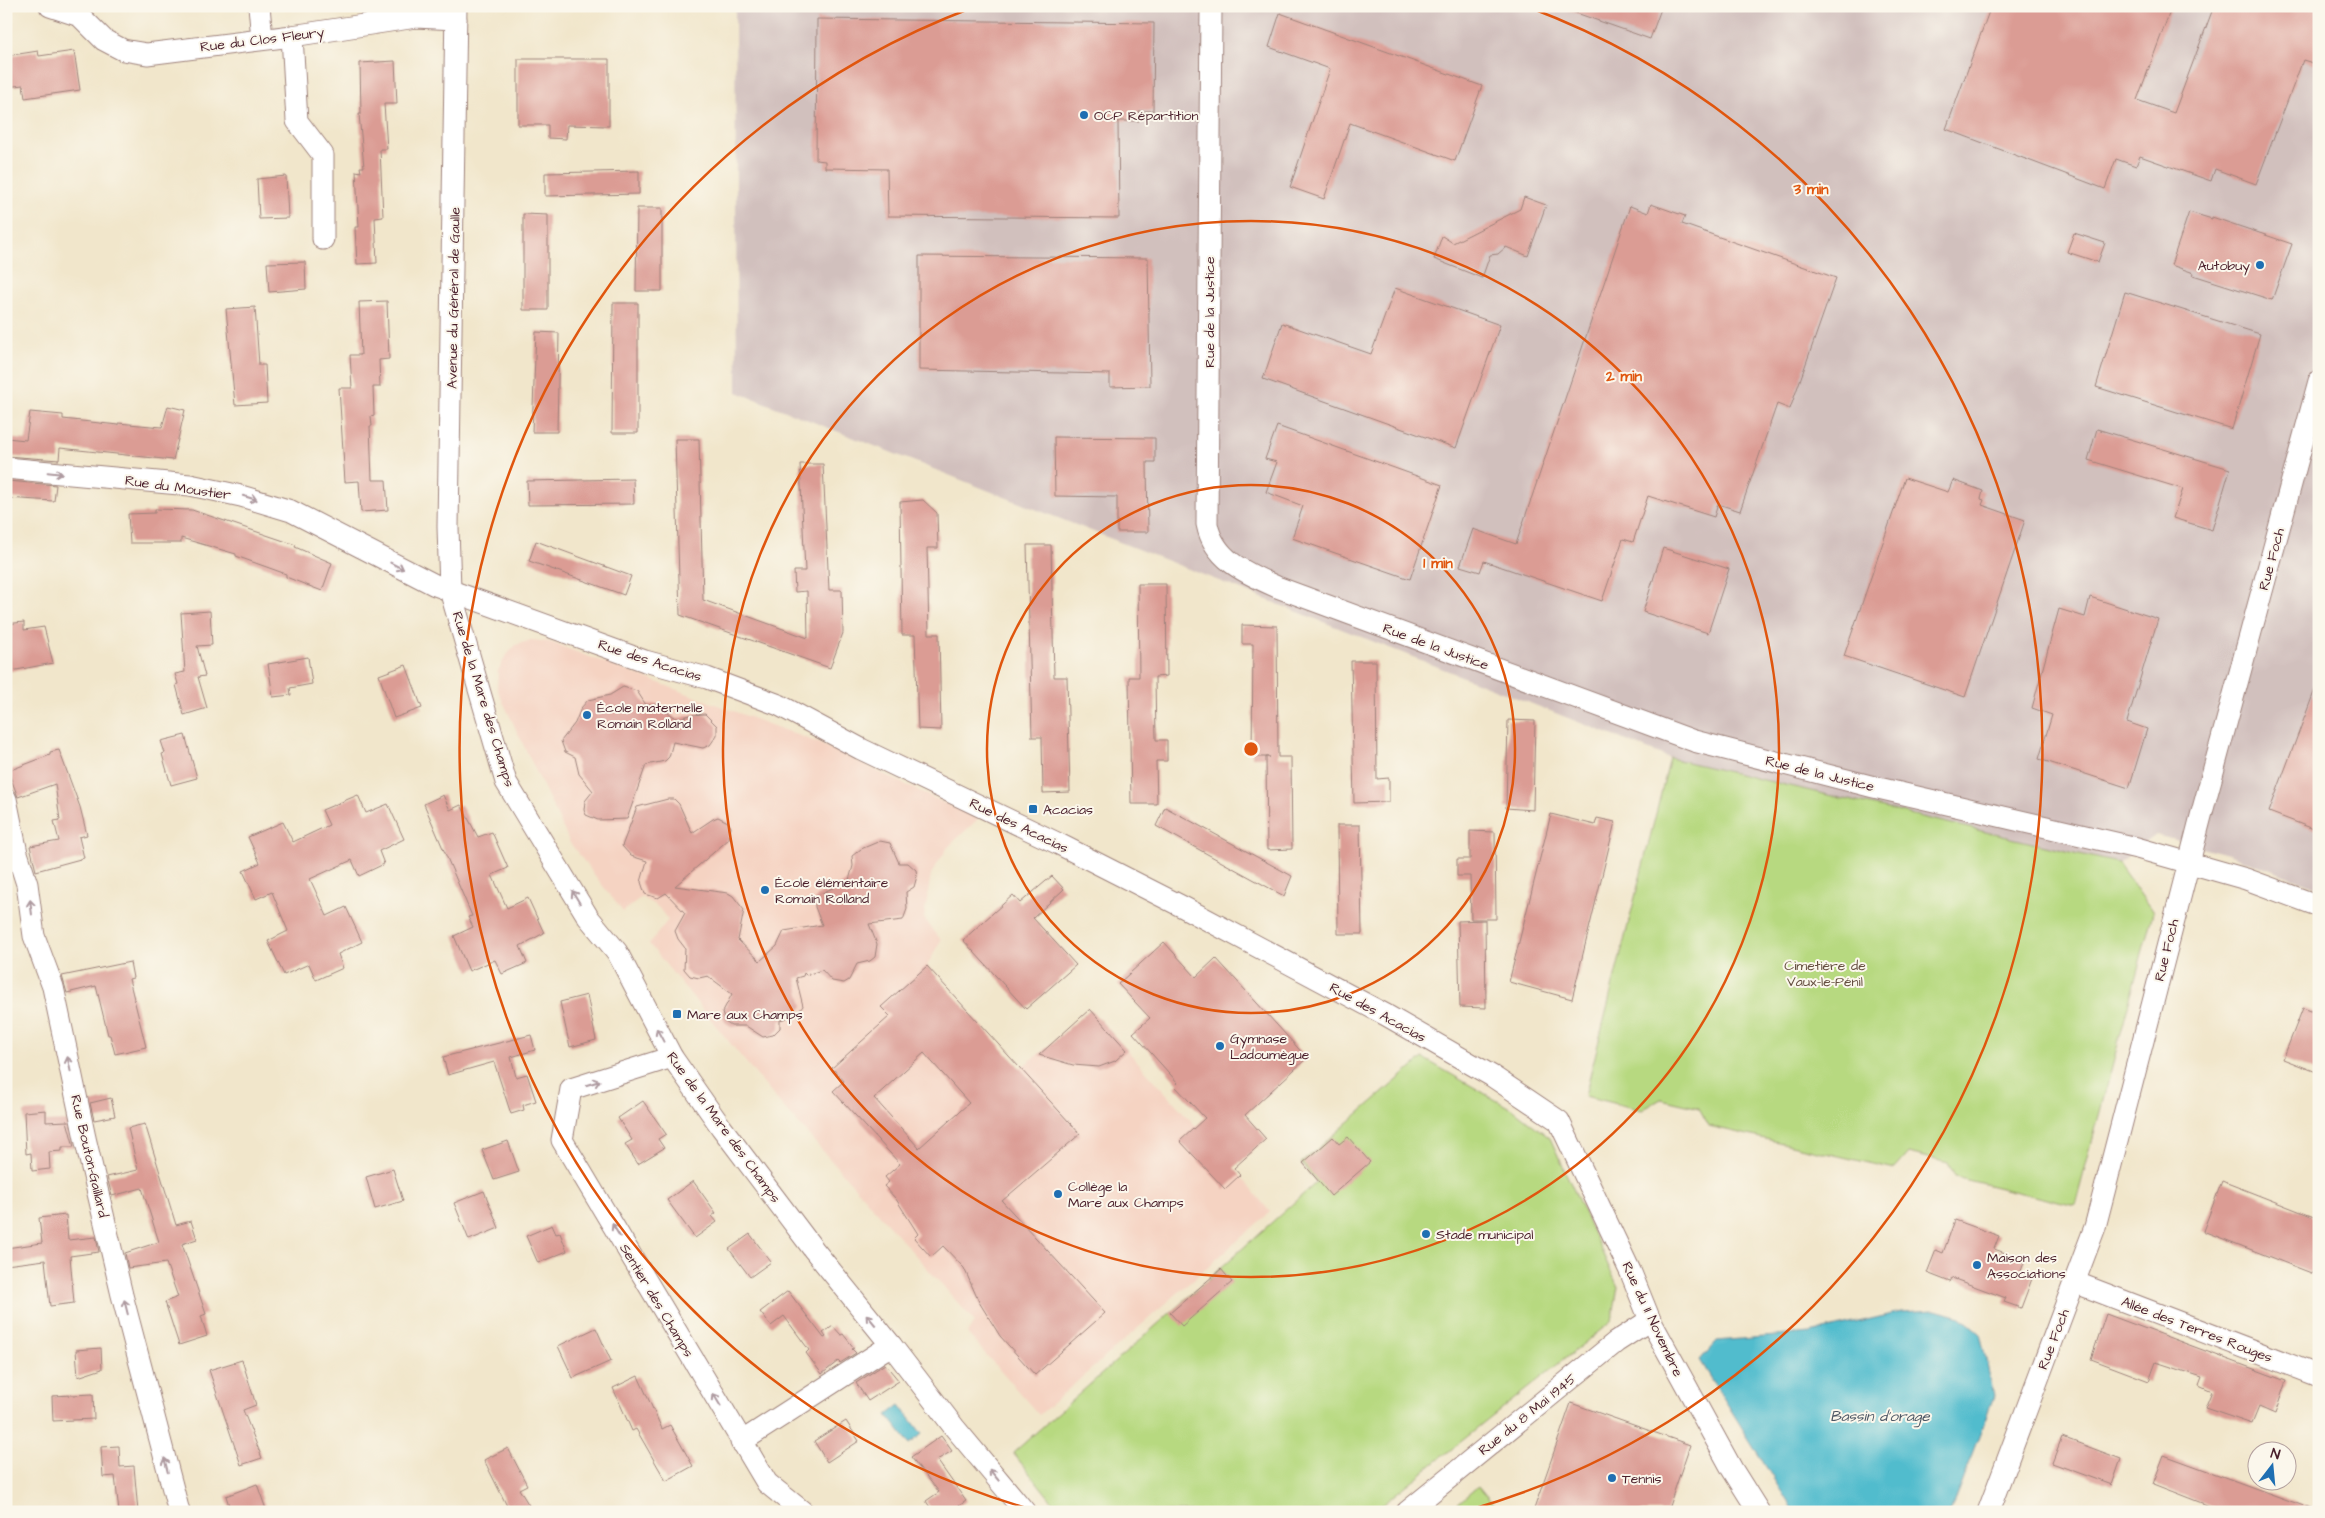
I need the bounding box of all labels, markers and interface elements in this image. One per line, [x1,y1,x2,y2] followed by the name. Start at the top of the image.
[199,22,326,58] street label: Rue du Clos Fleury
[1094,106,1198,126] place label: OCP Répartition
[1078,109,1090,121] marker: OCP Répartition
[1792,179,1829,200] text: 3 min
[442,207,466,389] street label: Avenue du Général de Gaulle
[1200,256,1220,368] street label: Rue de la Justice
[2198,256,2250,276] place label: Autobuy
[2254,259,2266,271] marker: Autobuy
[1605,366,1643,387] text: 2 min
[46,468,62,478] one-way arrow
[124,471,232,505] street label: Rue du Moustier
[242,494,258,504] one-way arrow
[2254,526,2290,593] street label: Rue Foch
[1423,553,1453,574] text: 1 min
[390,561,405,571] one-way arrow
[447,609,519,789] street label: Rue de la Mare des Champs
[1380,619,1492,676] street label: Rue de la Justice
[595,635,704,687] street label: Rue des Acacias
[597,698,703,734] place label: École maternelle Romain Rolland
[581,709,593,721] marker: École maternelle Romain Rolland
[1242,740,1260,758] centre of rings
[1763,751,1877,797] street label: Rue de la Justice
[966,793,1071,859] street label: Rue des Acacias
[1043,800,1093,820] place label: Acacias
[1027,803,1039,815] marker: Acacias
[775,873,889,909] place label: École élémentaire Romain Rolland
[759,884,771,896] marker: École élémentaire Romain Rolland
[570,890,580,904] one-way arrow
[26,899,36,915] one-way arrow
[2150,917,2184,984] street label: Rue Foch
[1784,956,1866,992] park label: Cimetière de Vaux-le-Pénil
[1326,978,1429,1048] street label: Rue des Acacias
[687,1005,803,1025] place label: Mare aux Champs
[671,1008,683,1020] marker: Mare aux Champs
[655,1028,664,1043] one-way arrow
[1230,1029,1310,1065] place label: Gymnase Ladoumègue
[1214,1040,1226,1052] marker: Gymnase Ladoumègue
[662,1048,785,1207] street label: Rue de la Mare des Champs
[64,1056,73,1072] one-way arrow
[585,1077,601,1087] one-way arrow
[65,1093,113,1220] street label: Rue Bouton-Gaillard
[1068,1177,1184,1213] place label: Collège la Mare aux Champs
[1052,1188,1064,1200] marker: Collège la Mare aux Champs
[611,1224,621,1238] one-way arrow
[1436,1225,1533,1245] place label: Stade municipal
[1420,1228,1432,1240] marker: Stade municipal
[614,1240,698,1361] street label: Sentier des Champs
[1987,1248,2066,1284] place label: Maison des Associations
[1617,1259,1688,1381] street label: Rue du 11 Novembre
[1971,1259,1983,1271] marker: Maison des Associations
[2118,1292,2275,1368] street label: Allée des Terres Rouges
[120,1300,130,1316] one-way arrow
[2033,1306,2075,1373] street label: Rue Foch
[865,1314,876,1327] one-way arrow
[1475,1369,1581,1460] street label: Rue du 8 Mai 1945
[711,1394,721,1408] one-way arrow
[1830,1406,1931,1428] water label: Bassin d'orage
[2248,1440,2298,1490] north arrow
[2268,1444,2282,1465] text: N
[160,1457,170,1473] one-way arrow
[988,1468,1000,1481] one-way arrow
[1622,1469,1661,1489] place label: Tennis
[1606,1472,1618,1484] marker: Tennis

